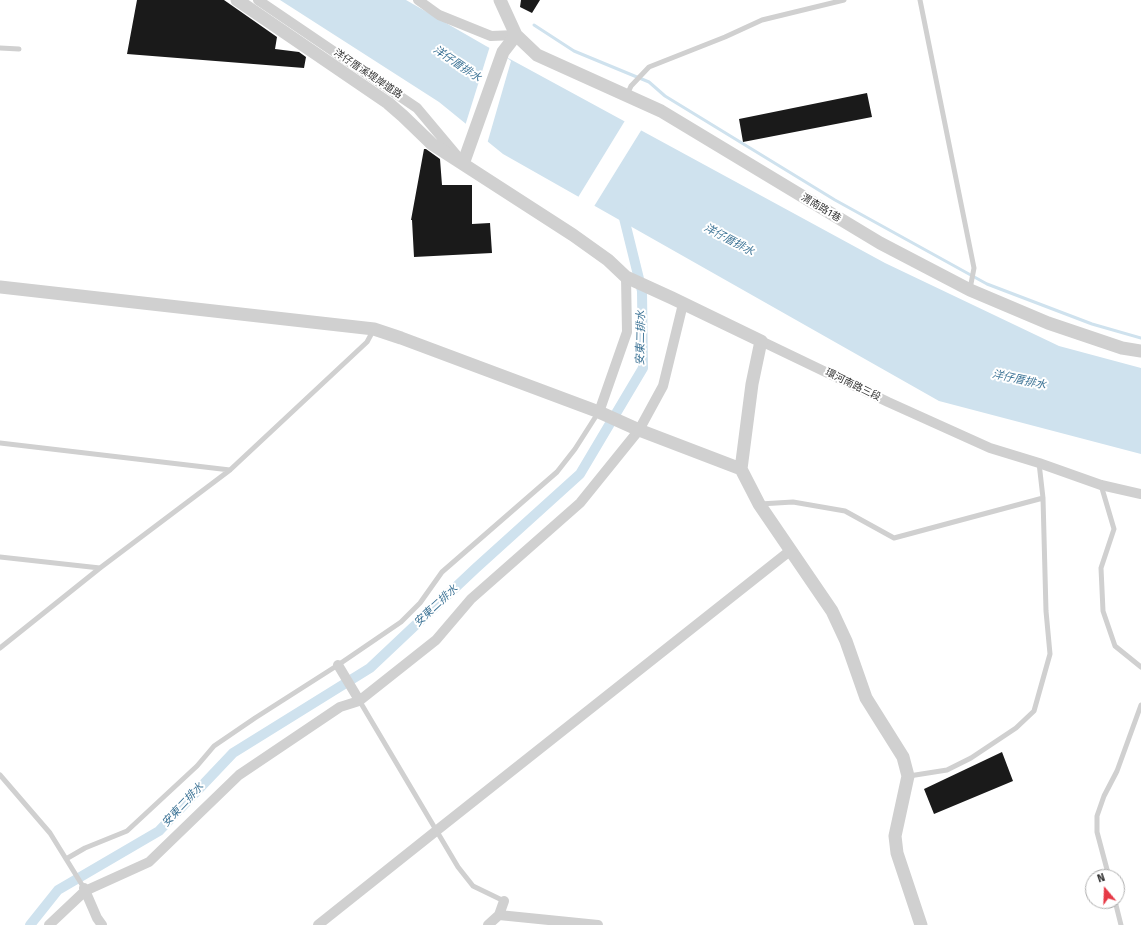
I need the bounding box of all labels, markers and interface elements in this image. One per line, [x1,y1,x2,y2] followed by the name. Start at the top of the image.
[431,43,483,85] water label: 洋仔厝排水
[331,47,405,101] street label: 洋仔厝溪堤岸道路
[799,191,843,225] street label: 渭南路1巷
[702,221,756,259] water label: 洋仔厝排水
[634,310,648,366] water label: 安東二排水
[823,366,883,404] street label: 環河南路三段
[991,368,1047,392] water label: 洋仔厝排水
[411,582,461,630] water label: 安東二排水
[159,780,207,830] water label: 安東二排水
[1085,869,1125,909] north arrow
[1096,871,1107,885] text: N

